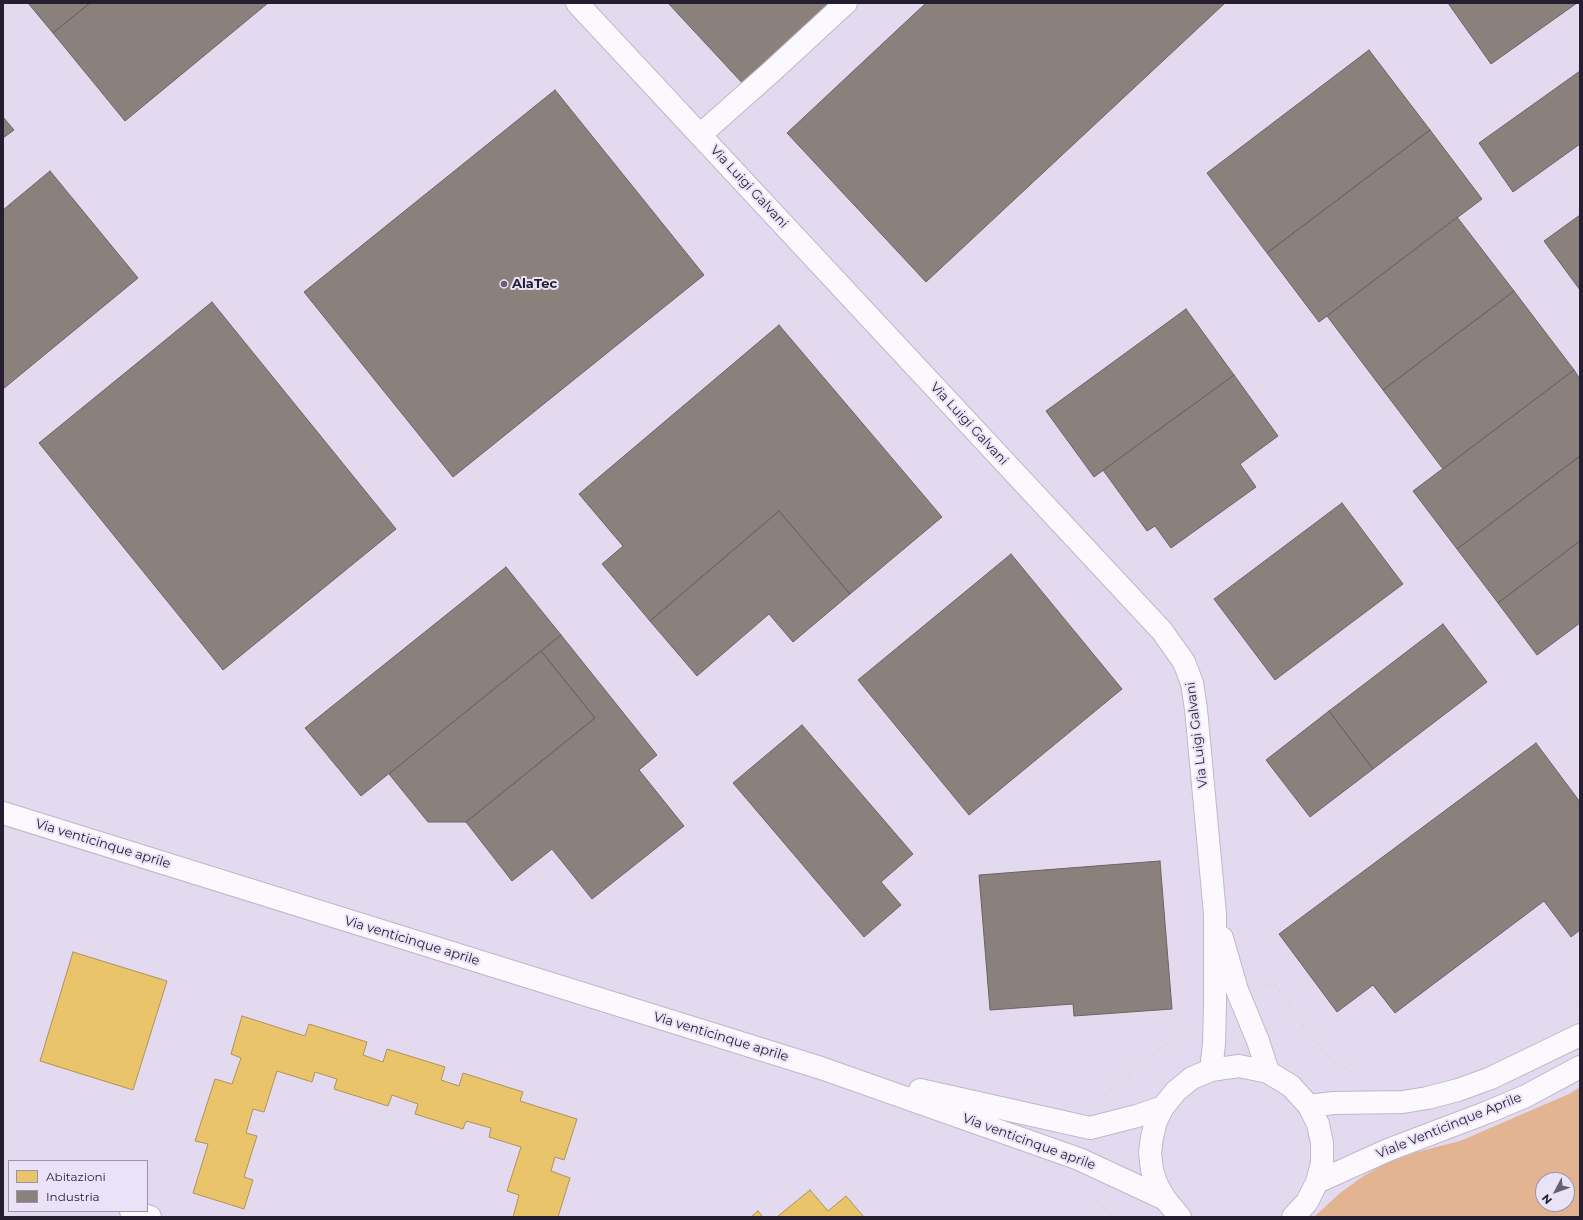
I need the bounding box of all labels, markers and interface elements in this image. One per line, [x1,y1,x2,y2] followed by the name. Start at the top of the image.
[707,143,791,231] street label: Via Luigi Galvani
[512,276,557,292] place label: AlaTec
[499,279,509,289] marker: AlaTec
[927,380,1011,468] street label: Via Luigi Galvani
[1183,681,1211,789] street label: Via Luigi Galvani
[34,816,172,872] street label: Via venticinque aprile
[343,913,481,969] street label: Via venticinque aprile
[652,1009,790,1065] street label: Via venticinque aprile
[1374,1090,1524,1162] street label: Viale Venticinque Aprile
[960,1111,1098,1173] street label: Via venticinque aprile
[8,1160,148,1212] legend
[46,1169,106,1184] text: Abitazioni
[1535,1172,1575,1212] north arrow
[46,1189,100,1204] text: Industria
[1539,1191,1555,1207] text: N

